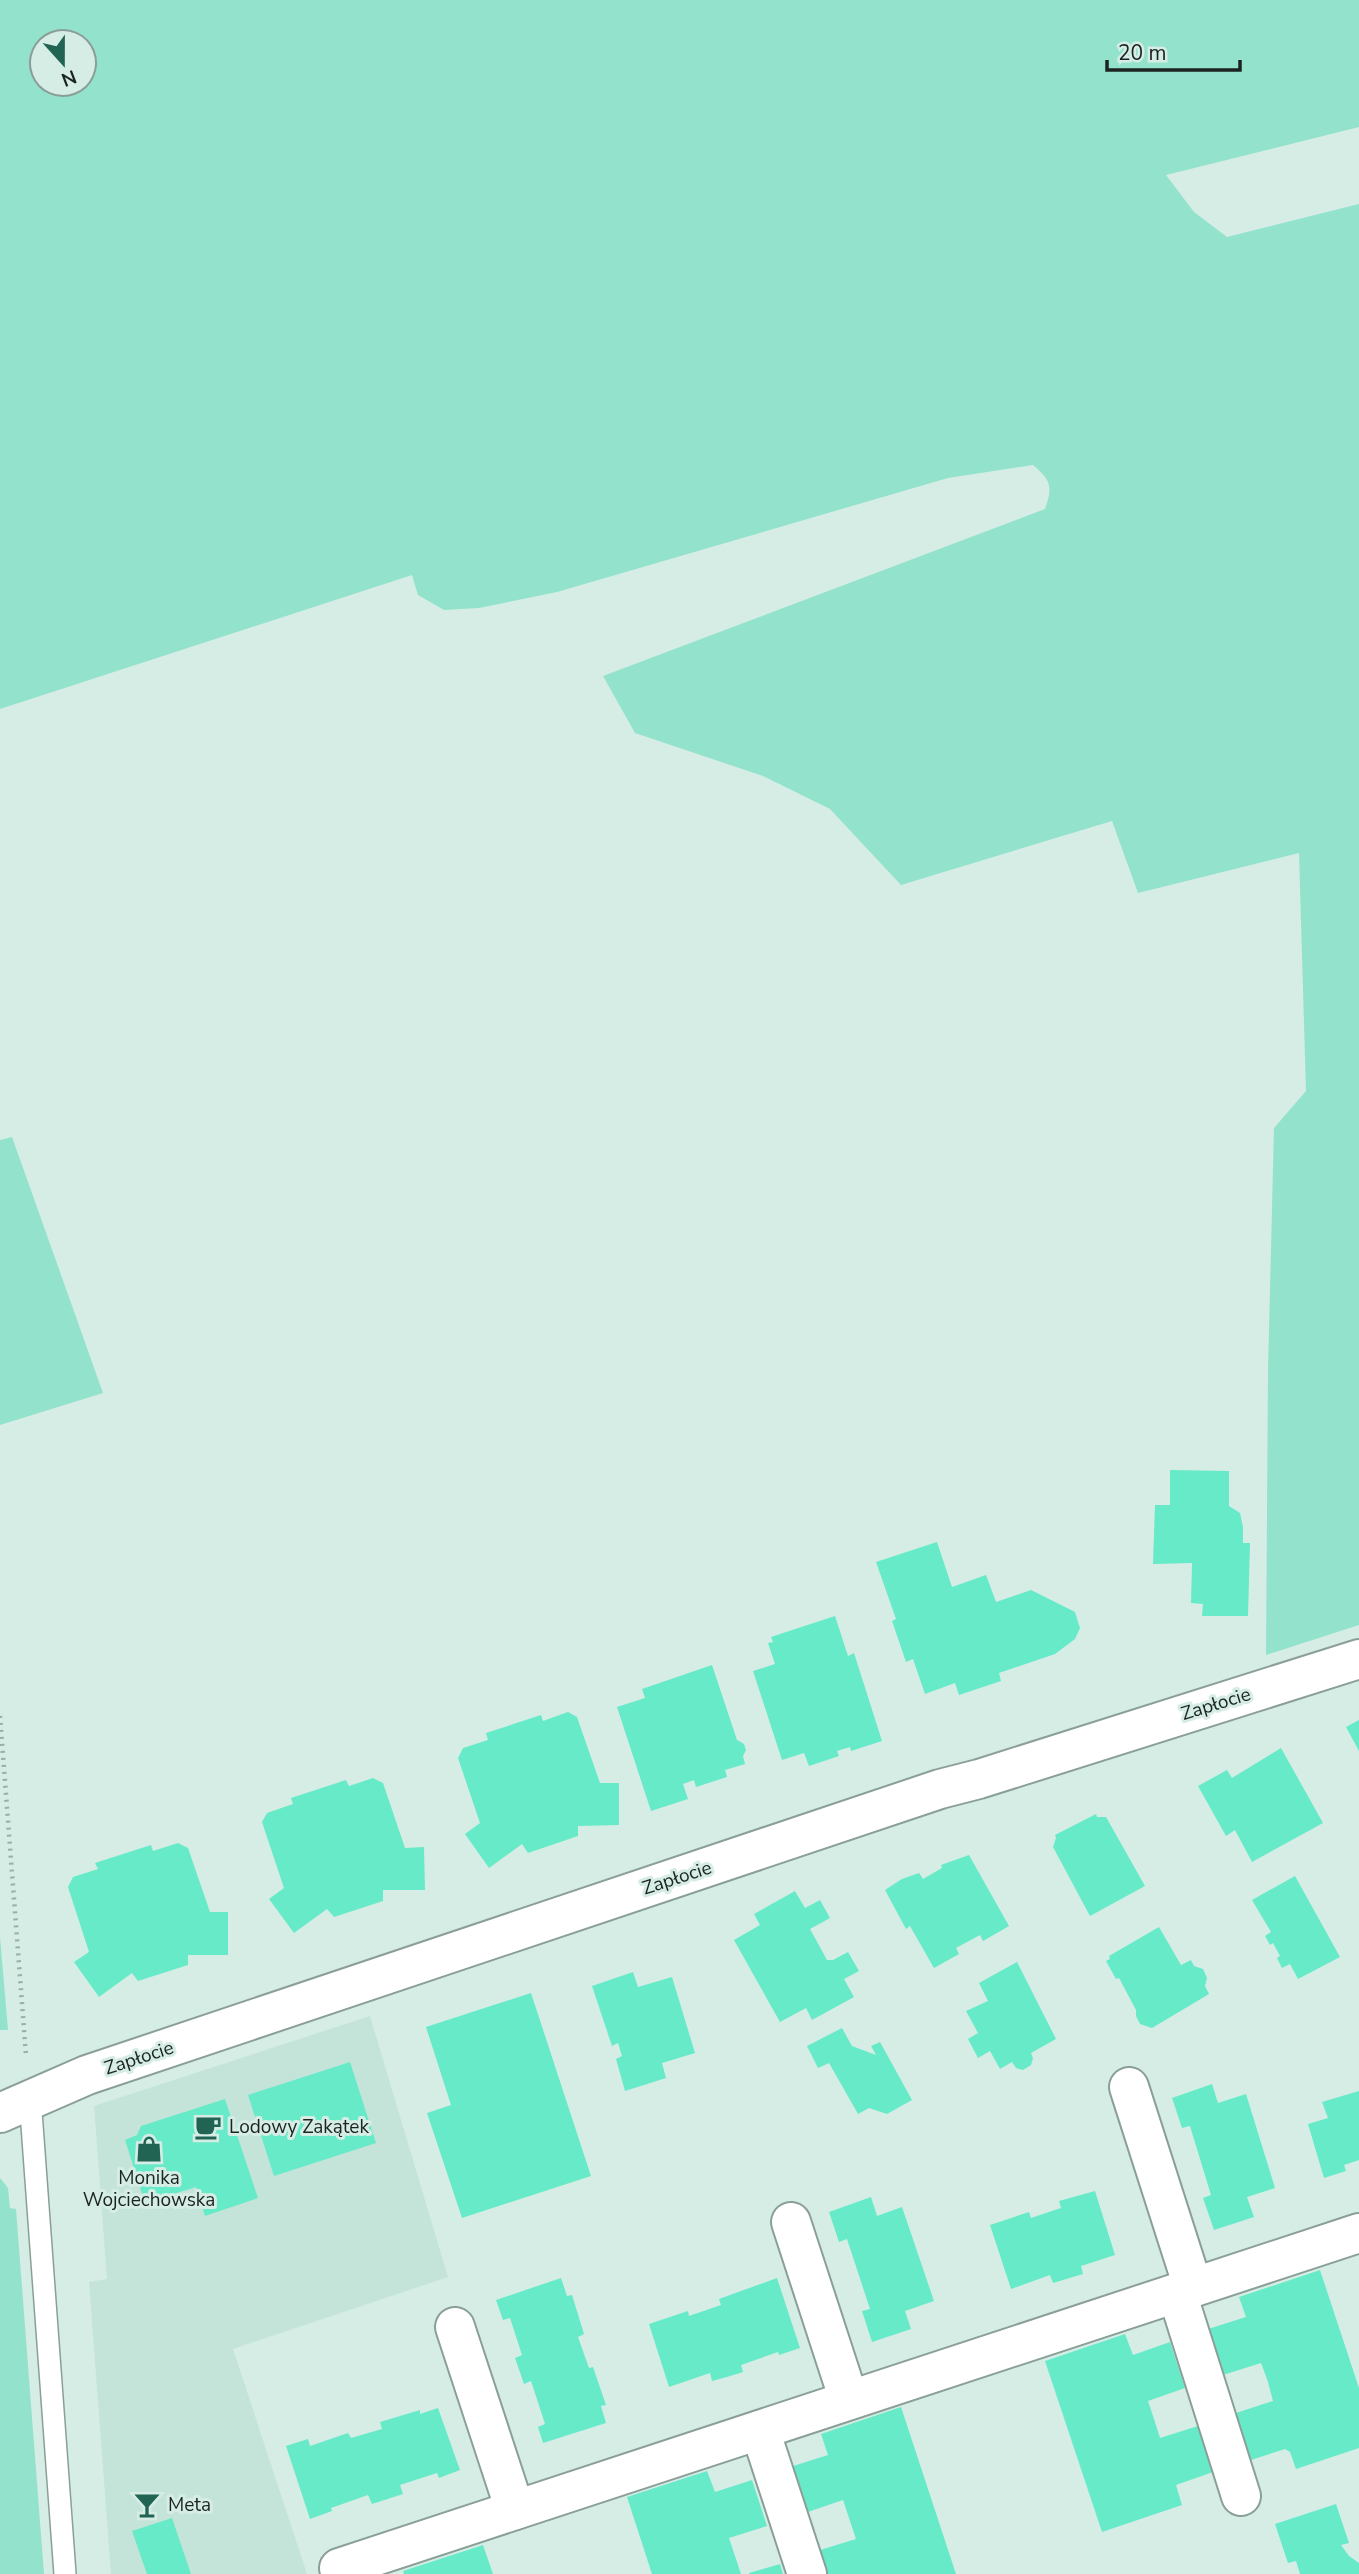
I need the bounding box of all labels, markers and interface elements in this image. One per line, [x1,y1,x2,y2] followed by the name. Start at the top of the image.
[28,28,98,98] north arrow
[1107,28,1240,72] scale bar
[1118,39,1167,67] text: 20 m
[57,63,80,93] text: N
[1178,1681,1254,1727] street label: Zapłocie
[639,1855,715,1901] street label: Zapłocie
[101,2035,177,2081] street label: Zapłocie
[193,2112,223,2142] cafe icon: Lodowy Zakątek
[229,2114,369,2140] place label: Lodowy Zakątek
[134,2134,164,2164] shop icon: Monika Wojciechowska
[83,2165,215,2213] place label: Monika Wojciechowska
[132,2490,162,2520] bar icon: Meta
[168,2492,211,2518] place label: Meta

